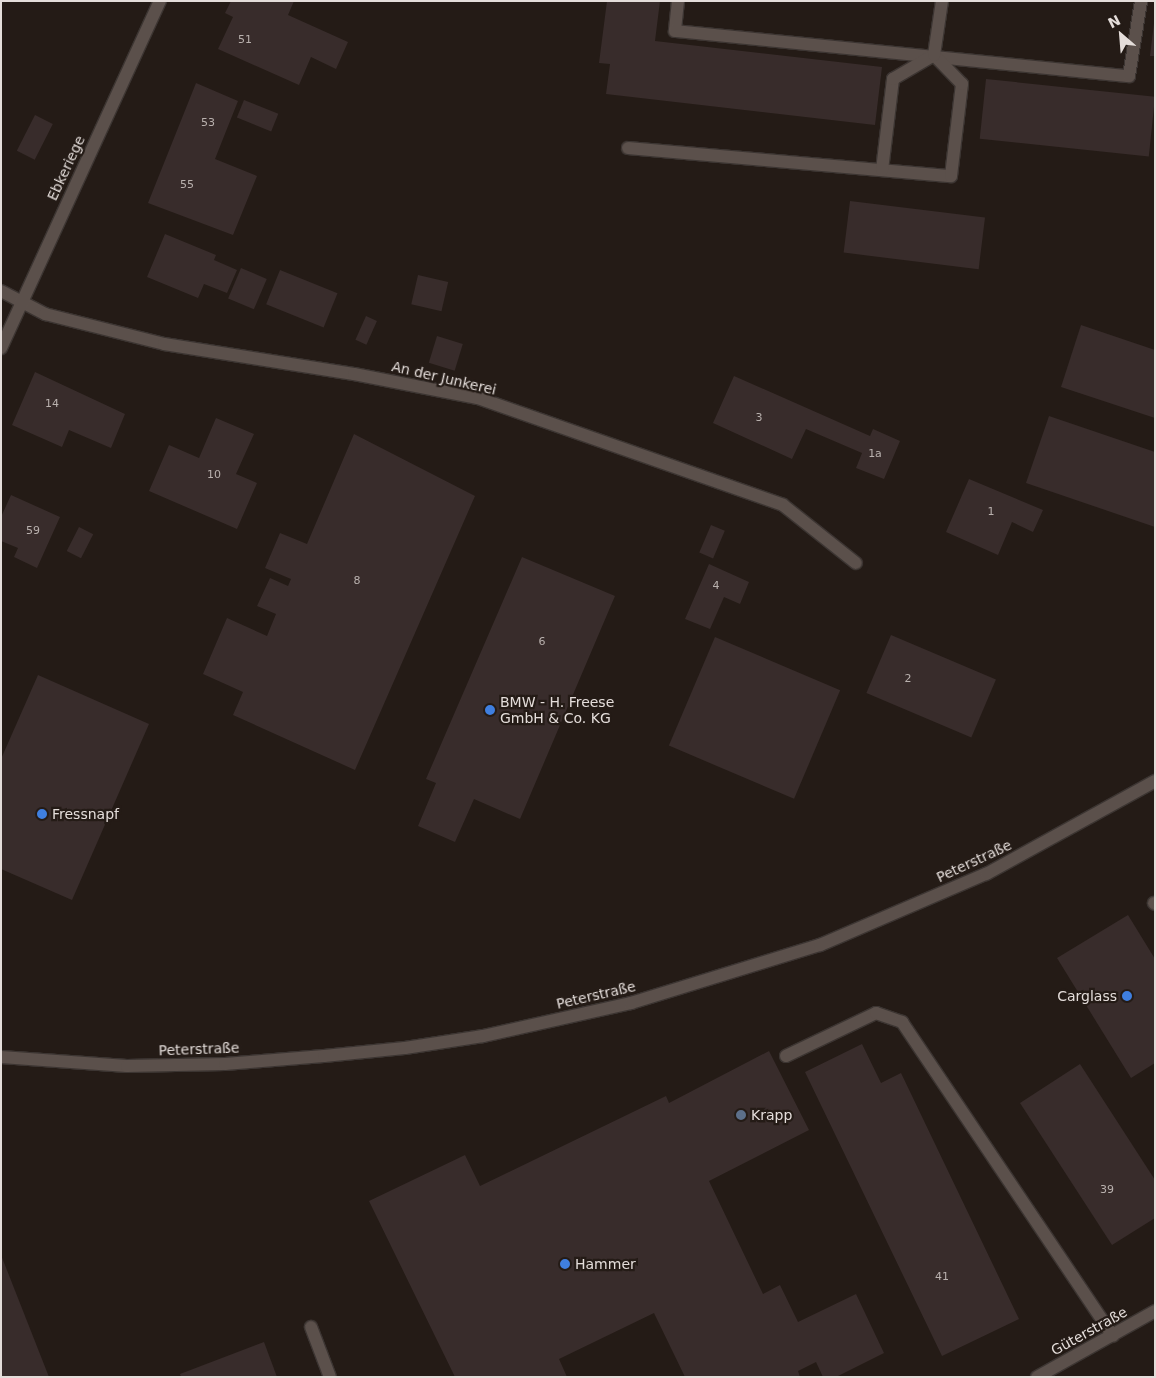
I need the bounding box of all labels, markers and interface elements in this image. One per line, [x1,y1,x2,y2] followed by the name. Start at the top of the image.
[1096,10,1146,60] north arrow
[1105,12,1123,31] text: N
[238,33,252,47] house number: 51
[201,116,215,130] house number: 53
[44,133,88,203] street label: Ebkeriege
[180,178,194,192] house number: 55
[390,358,498,398] street label: An der Junkerei
[45,397,59,411] house number: 14
[756,411,762,425] house number: 3
[868,447,882,461] house number: 1a
[207,468,221,482] house number: 10
[988,505,994,519] house number: 1
[26,524,40,538] house number: 59
[354,574,360,588] house number: 8
[713,579,719,593] house number: 4
[539,635,545,649] house number: 6
[905,672,911,686] house number: 2
[500,694,614,726] place label: BMW - H. Freese GmbH & Co. KG
[484,704,496,716] marker: BMW - H. Freese GmbH & Co. KG
[52,806,119,822] place label: Fressnapf
[36,808,48,820] marker: Fressnapf
[934,836,1014,886] street label: Peterstraße
[555,978,637,1012] street label: Peterstraße
[1057,988,1117,1004] place label: Carglass
[1121,990,1133,1002] marker: Carglass
[158,1039,240,1059] street label: Peterstraße
[751,1107,792,1123] place label: Krapp
[735,1109,747,1121] marker: Krapp
[1100,1183,1114,1197] house number: 39
[575,1256,636,1272] place label: Hammer
[559,1258,571,1270] marker: Hammer
[935,1270,949,1284] house number: 41
[1048,1303,1130,1359] street label: Güterstraße

